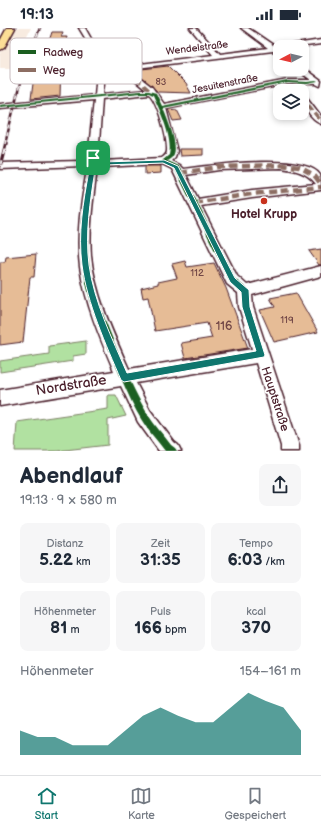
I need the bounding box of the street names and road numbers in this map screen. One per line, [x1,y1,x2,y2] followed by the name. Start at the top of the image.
[165,38,229,58] street label: Wendelstraße
[191,72,259,96] street label: Jesuitenstraße
[258,365,292,433] street label: Hauptstraße
[34,371,108,399] street label: Nordstraße

